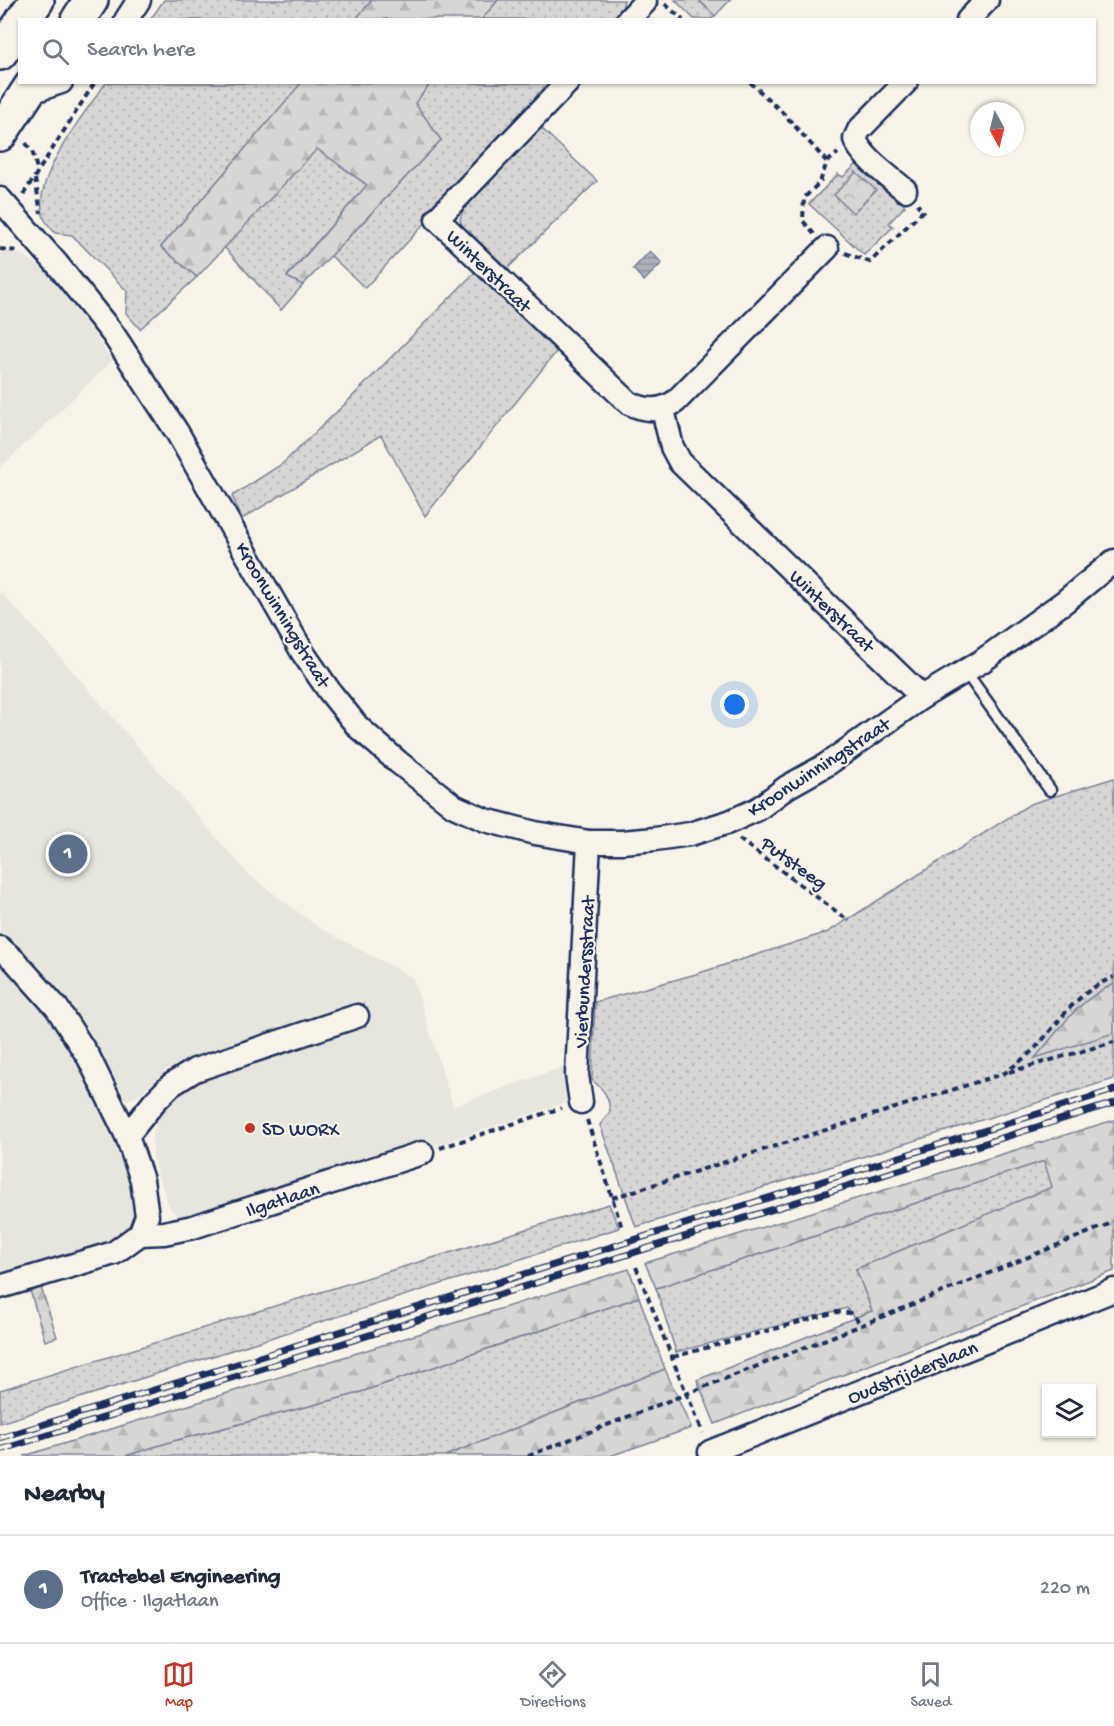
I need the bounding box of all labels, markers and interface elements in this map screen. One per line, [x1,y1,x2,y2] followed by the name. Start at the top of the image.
[18,18,1096,84] search box
[39,35,72,68] icon: search
[87,38,195,64] text: Search here
[970,102,1024,156] north arrow
[440,226,536,320] street label: Winterstraat
[229,539,334,694] street label: Kroonwinningstraat
[783,566,879,660] street label: Winterstraat
[720,690,749,719] your location
[744,713,897,824] street label: Kroonwinningstraat
[48,832,88,876] pin: 1
[755,833,831,897] street label: Putsteeg
[571,894,602,1050] street label: Vierbundersstraat
[262,1120,341,1143] place label: SD WORX
[243,1121,257,1135] marker: SD WORX
[243,1179,323,1224] street label: Ilgatlaan
[845,1337,982,1411] street label: Oudstrijderslaan
[1042,1384,1096,1438] map controls
[1042,1384,1096,1438] button: layers
[24,1480,105,1511] text: Nearby
[81,1565,280,1591] text: Tractebel Engineering
[39,1578,48,1601] text: 1
[1040,1578,1090,1601] text: 220 m
[81,1591,218,1614] text: Office · Ilgatlaan
[162,1658,195,1713] tab: Map
[520,1658,586,1713] tab: Directions
[910,1658,951,1713] tab: Saved

